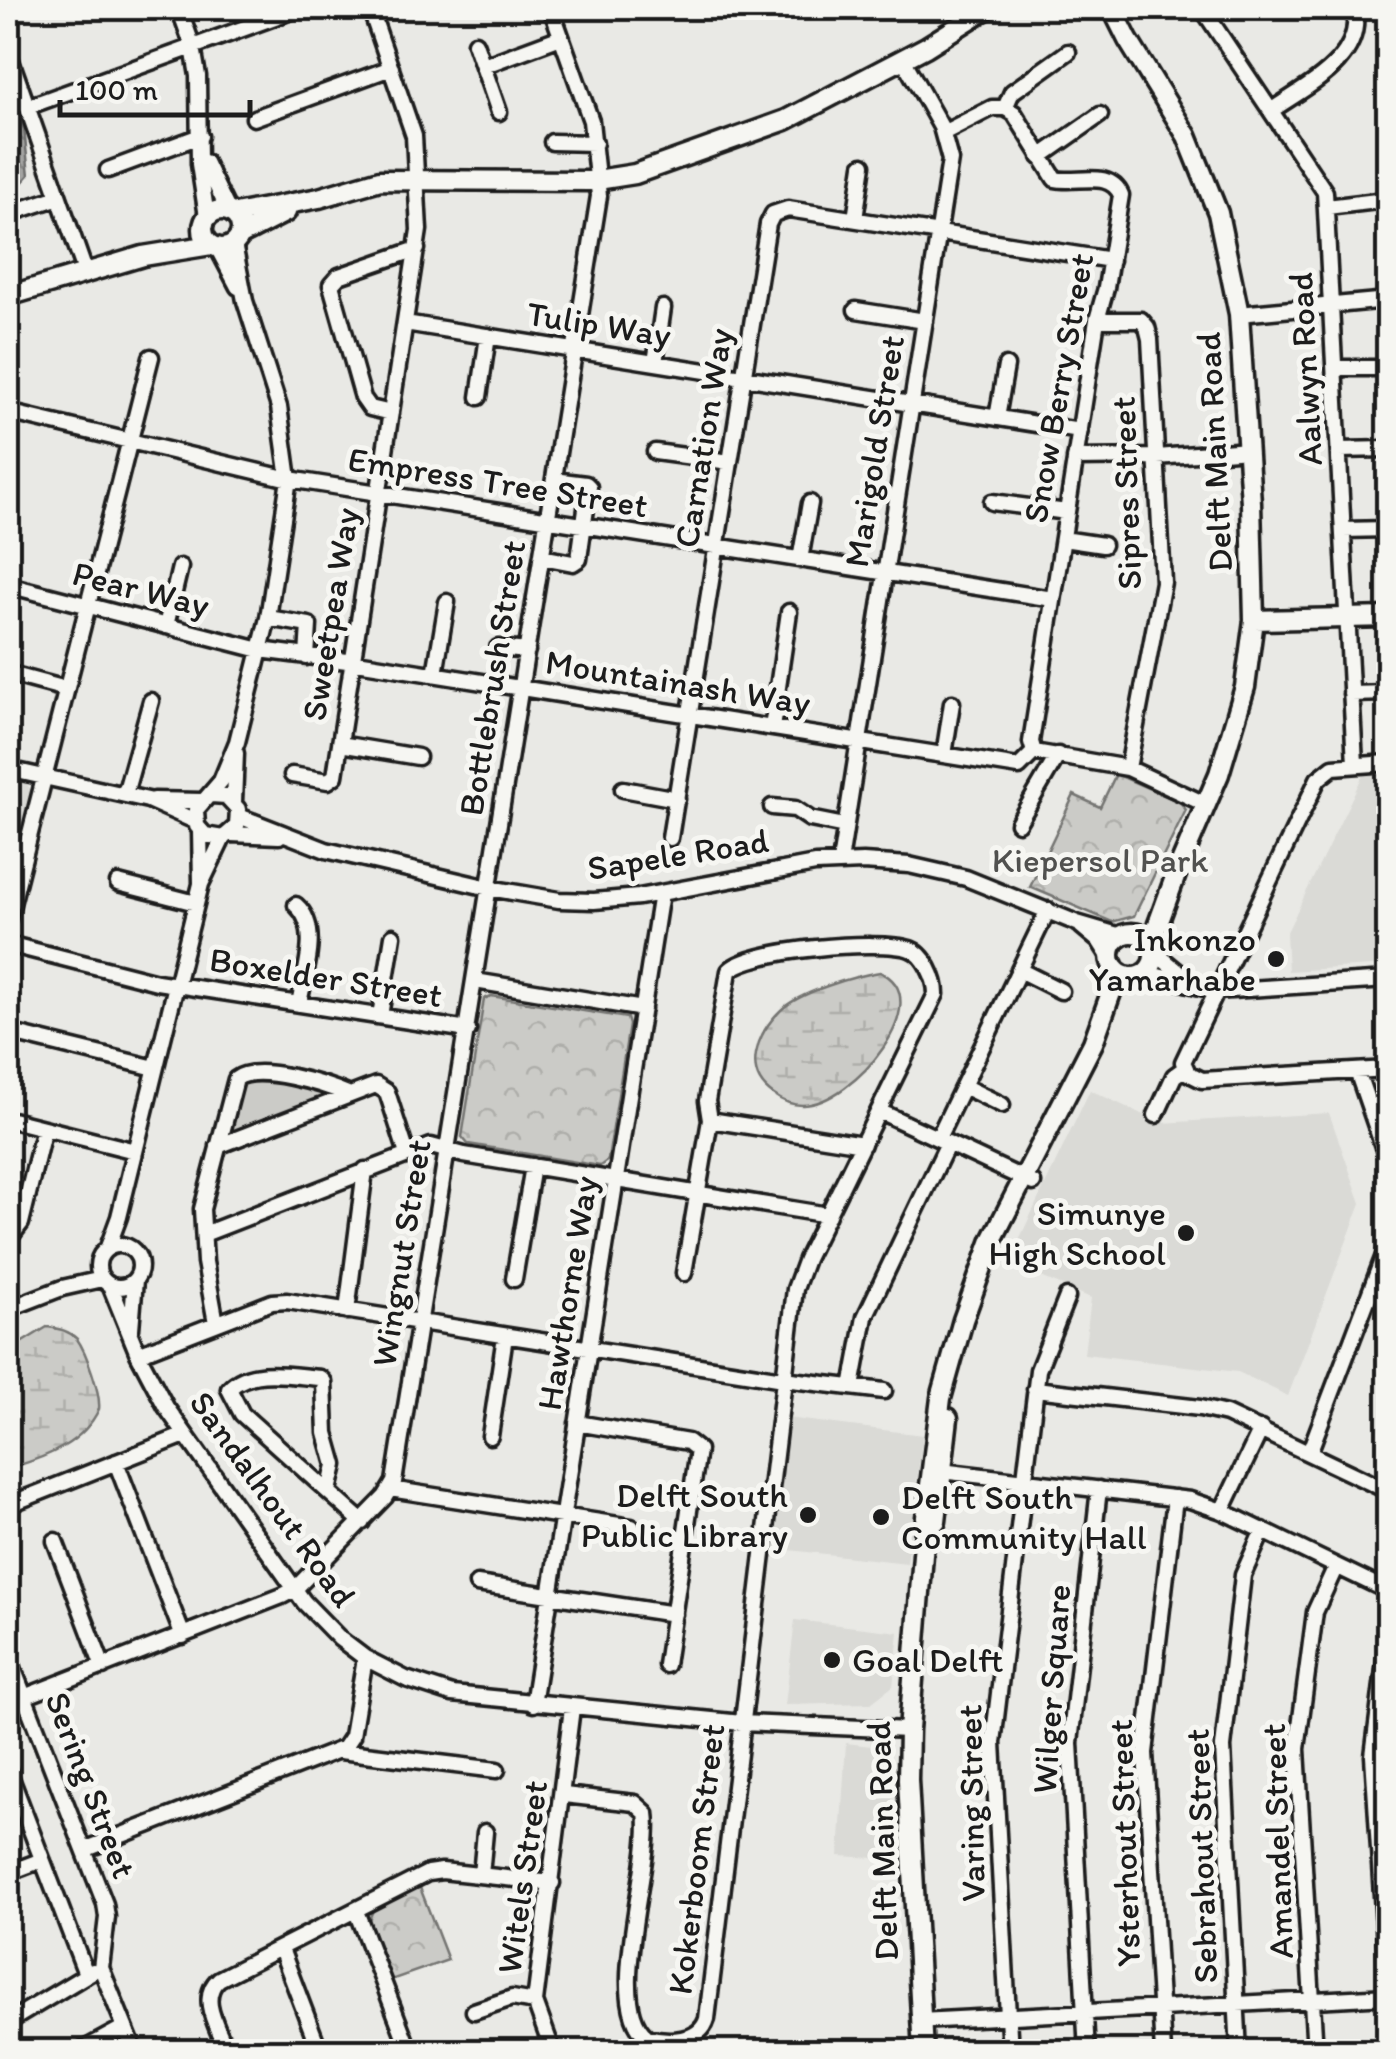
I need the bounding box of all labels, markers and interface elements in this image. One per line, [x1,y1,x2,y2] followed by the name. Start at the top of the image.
[60,55,250,117] scale bar
[75,71,158,108] text: 100 m
[1014,250,1102,526] street label: Snow Berry Street
[1279,271,1331,467] street label: Aalwyn Road
[524,292,674,356] street label: Tulip Way
[665,325,741,551] street label: Carnation Way
[1187,331,1241,573] street label: Delft Main Road
[835,332,913,570] street label: Marigold Street
[1102,396,1150,590] street label: Sipres Street
[345,438,651,526] street label: Empress Tree Street
[292,505,368,723] street label: Sweetpea Way
[450,537,534,819] street label: Bottlebrush Street
[68,552,214,626] street label: Pear Way
[543,640,814,724] street label: Mountainash Way
[584,819,772,889] street label: Sapele Road
[992,839,1208,881] park label: Kiepersol Park
[1089,918,1256,1000] place label: Inkonzo Yamarhabe
[207,938,445,1016] street label: Boxelder Street
[1265,948,1287,970] marker: Inkonzo Yamarhabe
[362,1136,440,1370] street label: Wingnut Street
[528,1172,606,1413] street label: Hawthorne Way
[989,1192,1166,1274] place label: Simunye High School
[1175,1222,1197,1244] marker: Simunye High School
[181,1383,365,1615] street label: Sandalhout Road
[581,1474,788,1556] place label: Delft South Public Library
[901,1476,1147,1558] place label: Delft South Community Hall
[797,1504,819,1526] marker: Delft South Public Library
[870,1506,892,1528] marker: Delft South Community Hall
[1023,1583,1079,1795] street label: Wilger Square
[852,1639,1004,1681] place label: Goal Delft
[821,1649,843,1671] marker: Goal Delft
[36,1686,146,1884] street label: Sering Street
[948,1704,994,1902] street label: Varing Street
[1099,1719,1149,1967] street label: Ysterhout Street
[857,1720,907,1962] street label: Delft Main Road
[659,1721,733,1997] street label: Kokerboom Street
[1252,1723,1302,1959] street label: Amandel Street
[1176,1728,1226,1984] street label: Sebrahout Street
[488,1778,556,1976] street label: Witels Street

